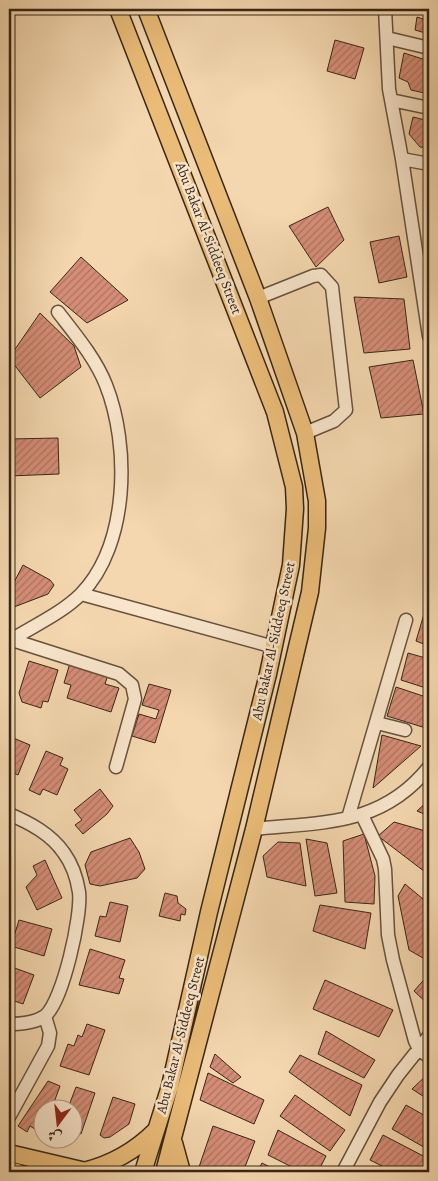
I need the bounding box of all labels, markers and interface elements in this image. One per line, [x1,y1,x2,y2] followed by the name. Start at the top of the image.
[170,158,246,317] street label: Abu Bakar Al-Siddeeq Street
[247,560,300,723] street label: Abu Bakar Al-Siddeeq Street
[151,954,209,1117] street label: Abu Bakar Al-Siddeeq Street
[32,1098,82,1148] north arrow
[45,1125,64,1147] text: ش

